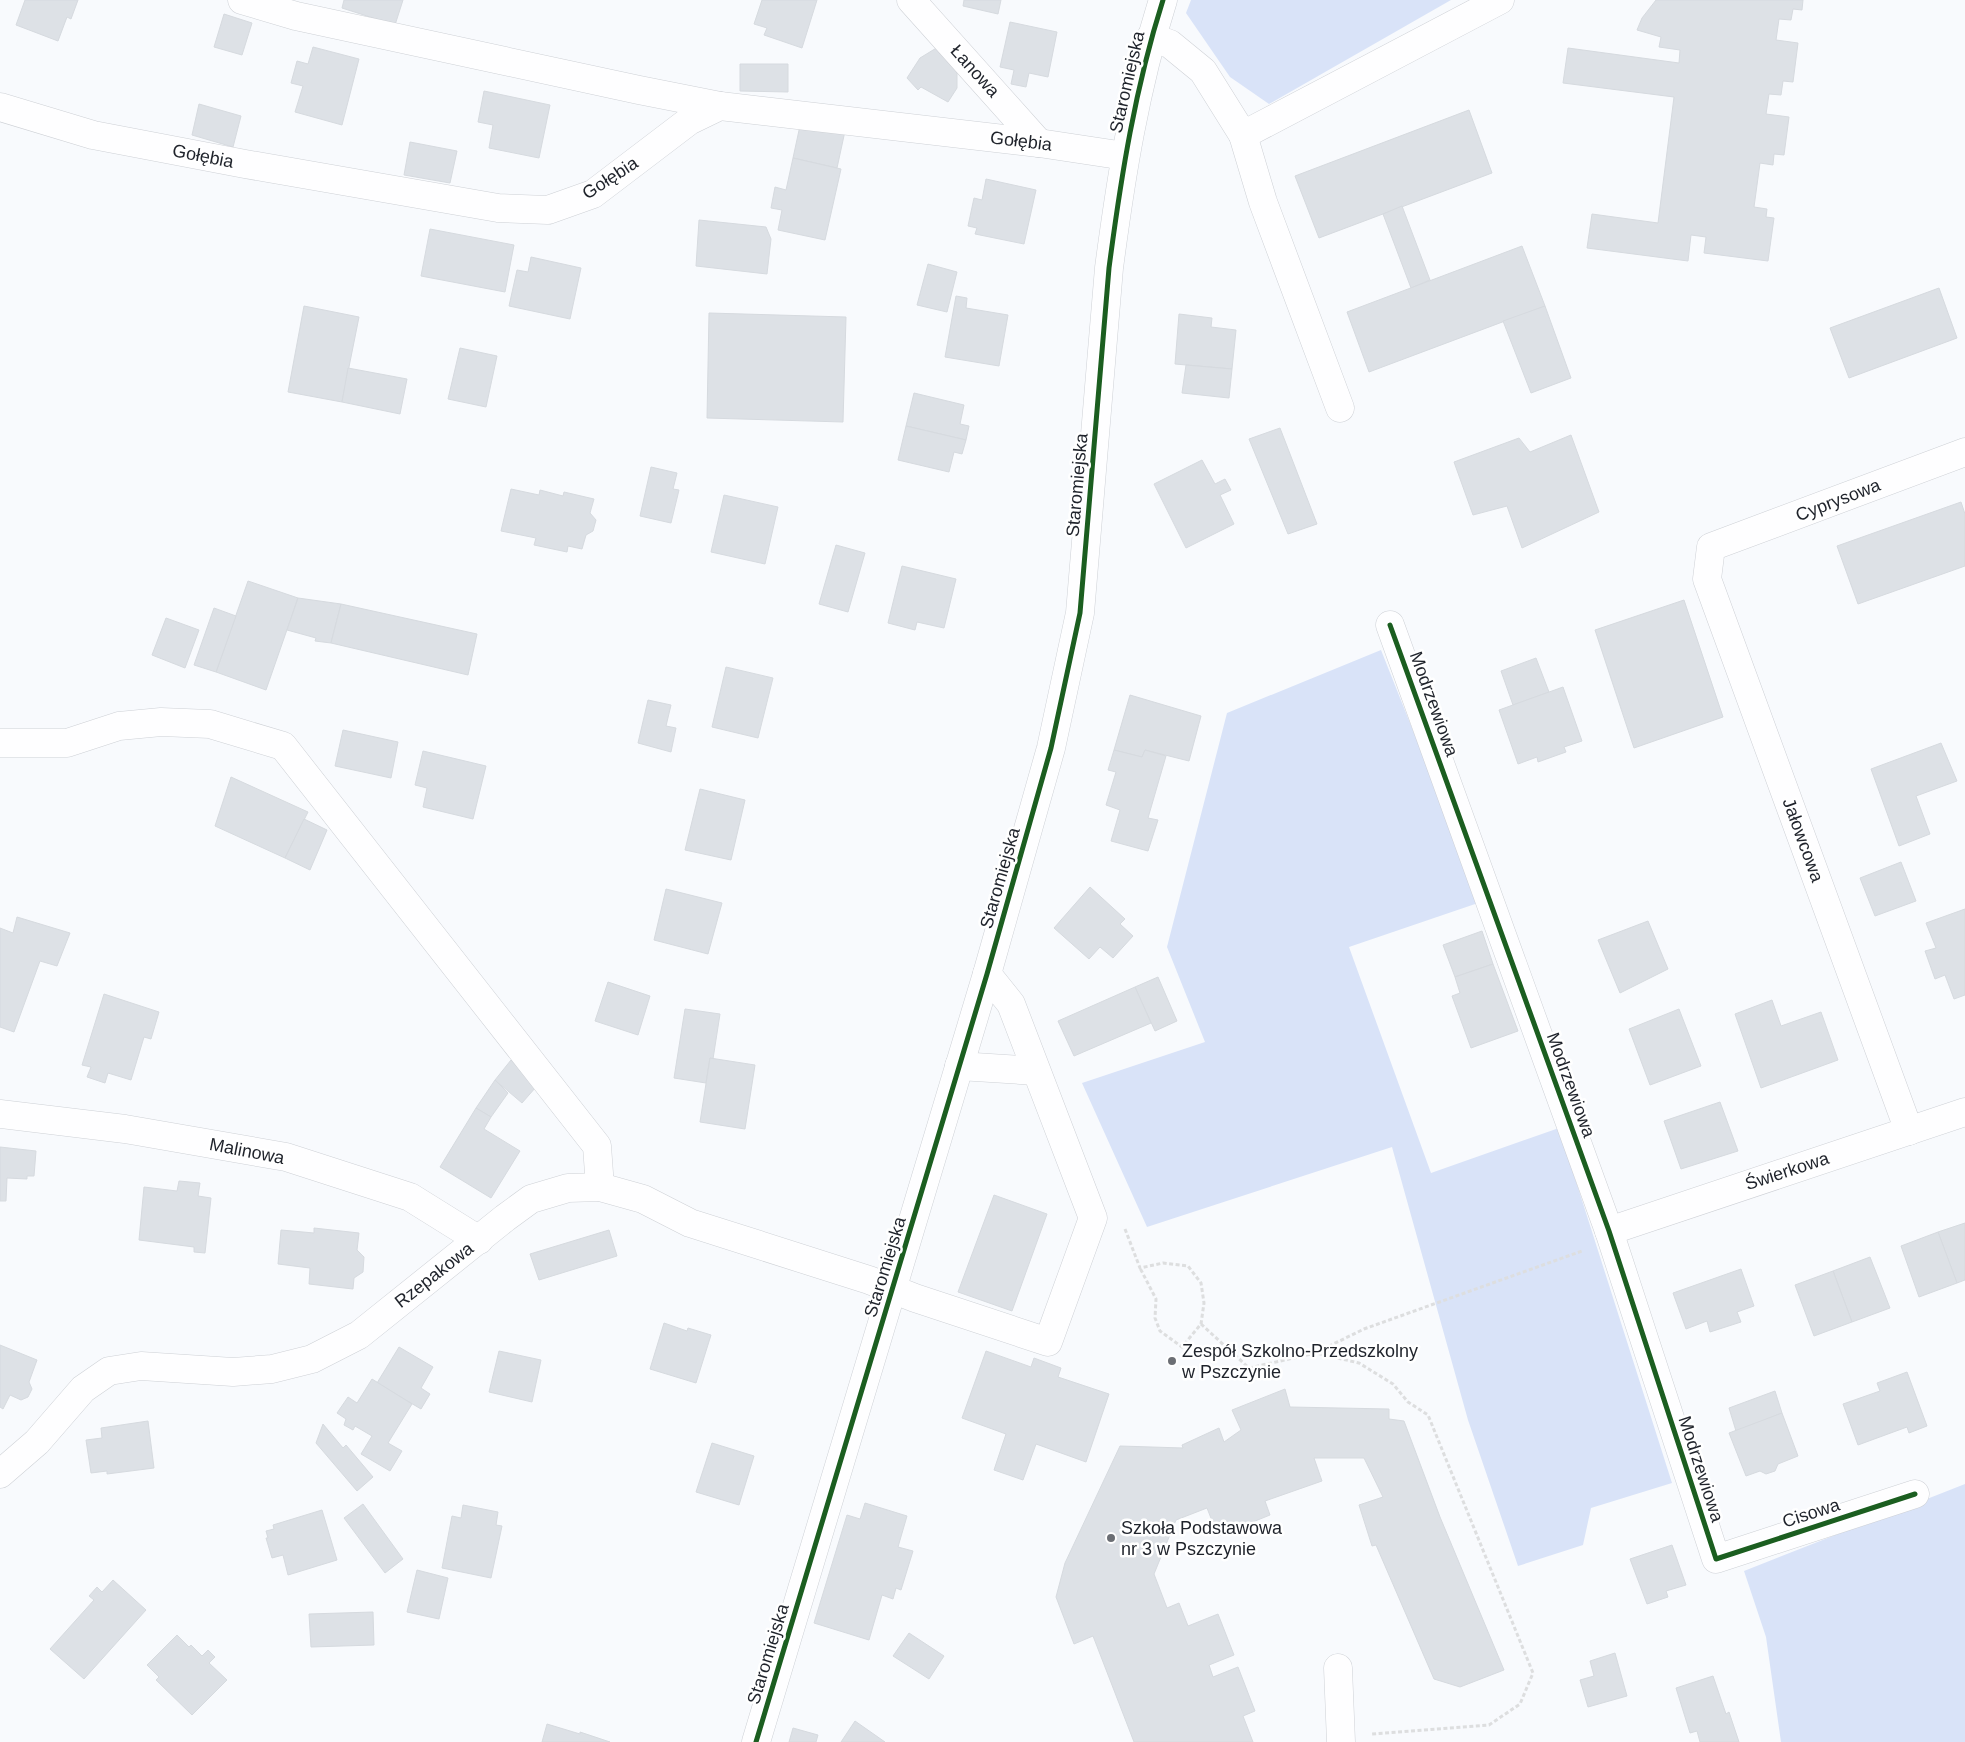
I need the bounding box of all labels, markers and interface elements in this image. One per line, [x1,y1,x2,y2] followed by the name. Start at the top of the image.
[1106,28,1149,135] street label: Staromiejska
[946,41,1004,102] street label: Łanowa
[989,127,1054,155] street label: Gołębia
[171,140,236,172] street label: Gołębia
[579,152,642,203] street label: Gołębia
[1063,431,1092,538] street label: Staromiejska
[1793,474,1884,525] street label: Cyprysowa
[1406,649,1463,760] street label: Modrzewiowa
[1779,795,1828,886] street label: Jałowcowa
[976,824,1024,931] street label: Staromiejska
[1543,1030,1600,1141] street label: Modrzewiowa
[208,1134,287,1168] street label: Malinowa
[1742,1147,1832,1194] street label: Świerkowa
[860,1213,910,1320] street label: Staromiejska
[391,1238,478,1312] street label: Rzepakowa
[1181,1341,1418,1382] place label: Zespół Szkolno-Przedszkolny w Pszczynie
[1166,1355,1178,1367] marker: Zespół Szkolno-Przedszkolny w Pszczynie
[1674,1414,1728,1525] street label: Modrzewiowa
[1780,1494,1843,1532] street label: Cisowa
[1121,1518,1283,1559] place label: Szkoła Podstawowa nr 3 w Pszczynie
[1105,1532,1117,1544] marker: Szkoła Podstawowa nr 3 w Pszczynie
[743,1600,793,1707] street label: Staromiejska

